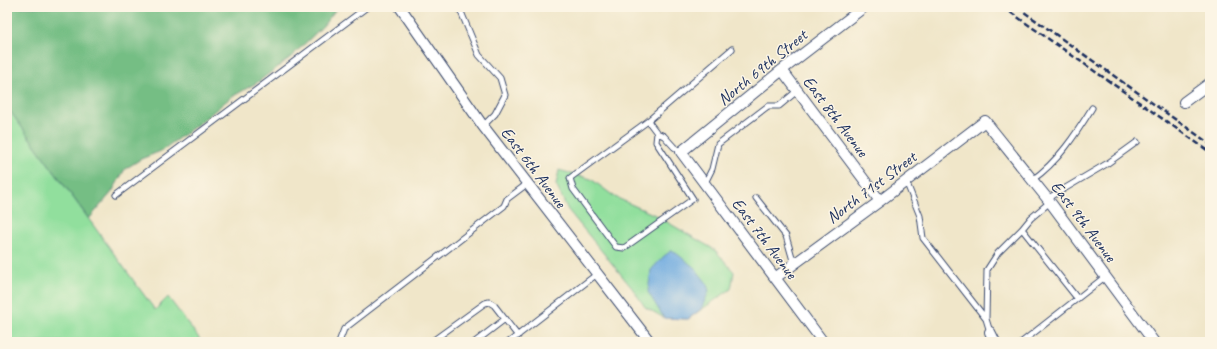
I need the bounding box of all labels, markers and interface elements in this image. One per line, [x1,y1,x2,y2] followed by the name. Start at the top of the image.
[713,23,813,110] street label: North 69th Street
[798,72,874,162] street label: East 8th Avenue
[496,123,572,213] street label: East 6th Avenue
[822,145,922,228] street label: North 71st Street
[1046,177,1122,267] street label: East 9th Avenue
[727,194,803,284] street label: East 7th Avenue

